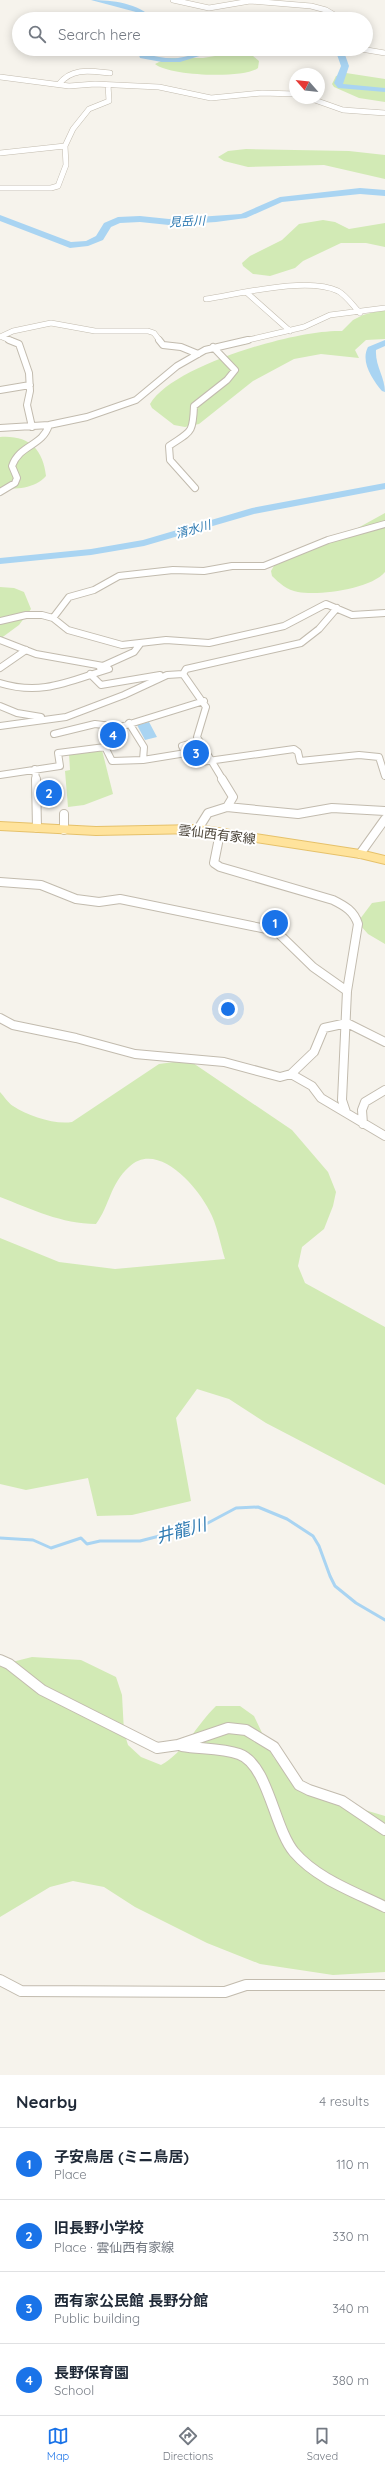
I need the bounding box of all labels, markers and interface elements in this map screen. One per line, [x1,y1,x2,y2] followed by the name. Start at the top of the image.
[12,12,373,56] search box
[26,23,48,45] icon: search
[58,25,141,44] text: Search here
[289,68,325,104] north arrow
[169,212,207,229] water label: 見岳川
[174,516,214,541] water label: 清水川
[100,720,126,750] pin: 4
[183,738,209,768] pin: 3
[36,778,62,808] pin: 2
[177,821,257,847] street label: 雲仙西有家線
[262,908,288,938] pin: 1
[218,999,238,1019] your location
[154,1513,210,1547] water label: 井龍川
[16,2091,77,2112] text: Nearby
[319,2093,369,2109] text: 4 results
[54,2147,189,2166] text: 子安鳥居 (ミニ鳥居)
[26,2156,32,2172] text: 1
[336,2156,369,2172] text: 110 m
[54,2166,87,2182] text: Place
[54,2218,144,2237] text: 旧長野小学校
[25,2228,33,2244] text: 2
[332,2228,369,2244] text: 330 m
[54,2239,174,2255] text: Place · 雲仙西有家線
[54,2291,208,2310] text: 西有家公民館 長野分館
[26,2300,32,2316] text: 3
[332,2300,369,2316] text: 340 m
[54,2310,140,2326] text: Public building
[54,2363,129,2382] text: 長野保育園
[25,2372,33,2388] text: 4
[332,2372,369,2388] text: 380 m
[54,2382,94,2398] text: School
[47,2425,69,2463] tab: Map
[163,2425,213,2463] tab: Directions
[307,2425,338,2463] tab: Saved

